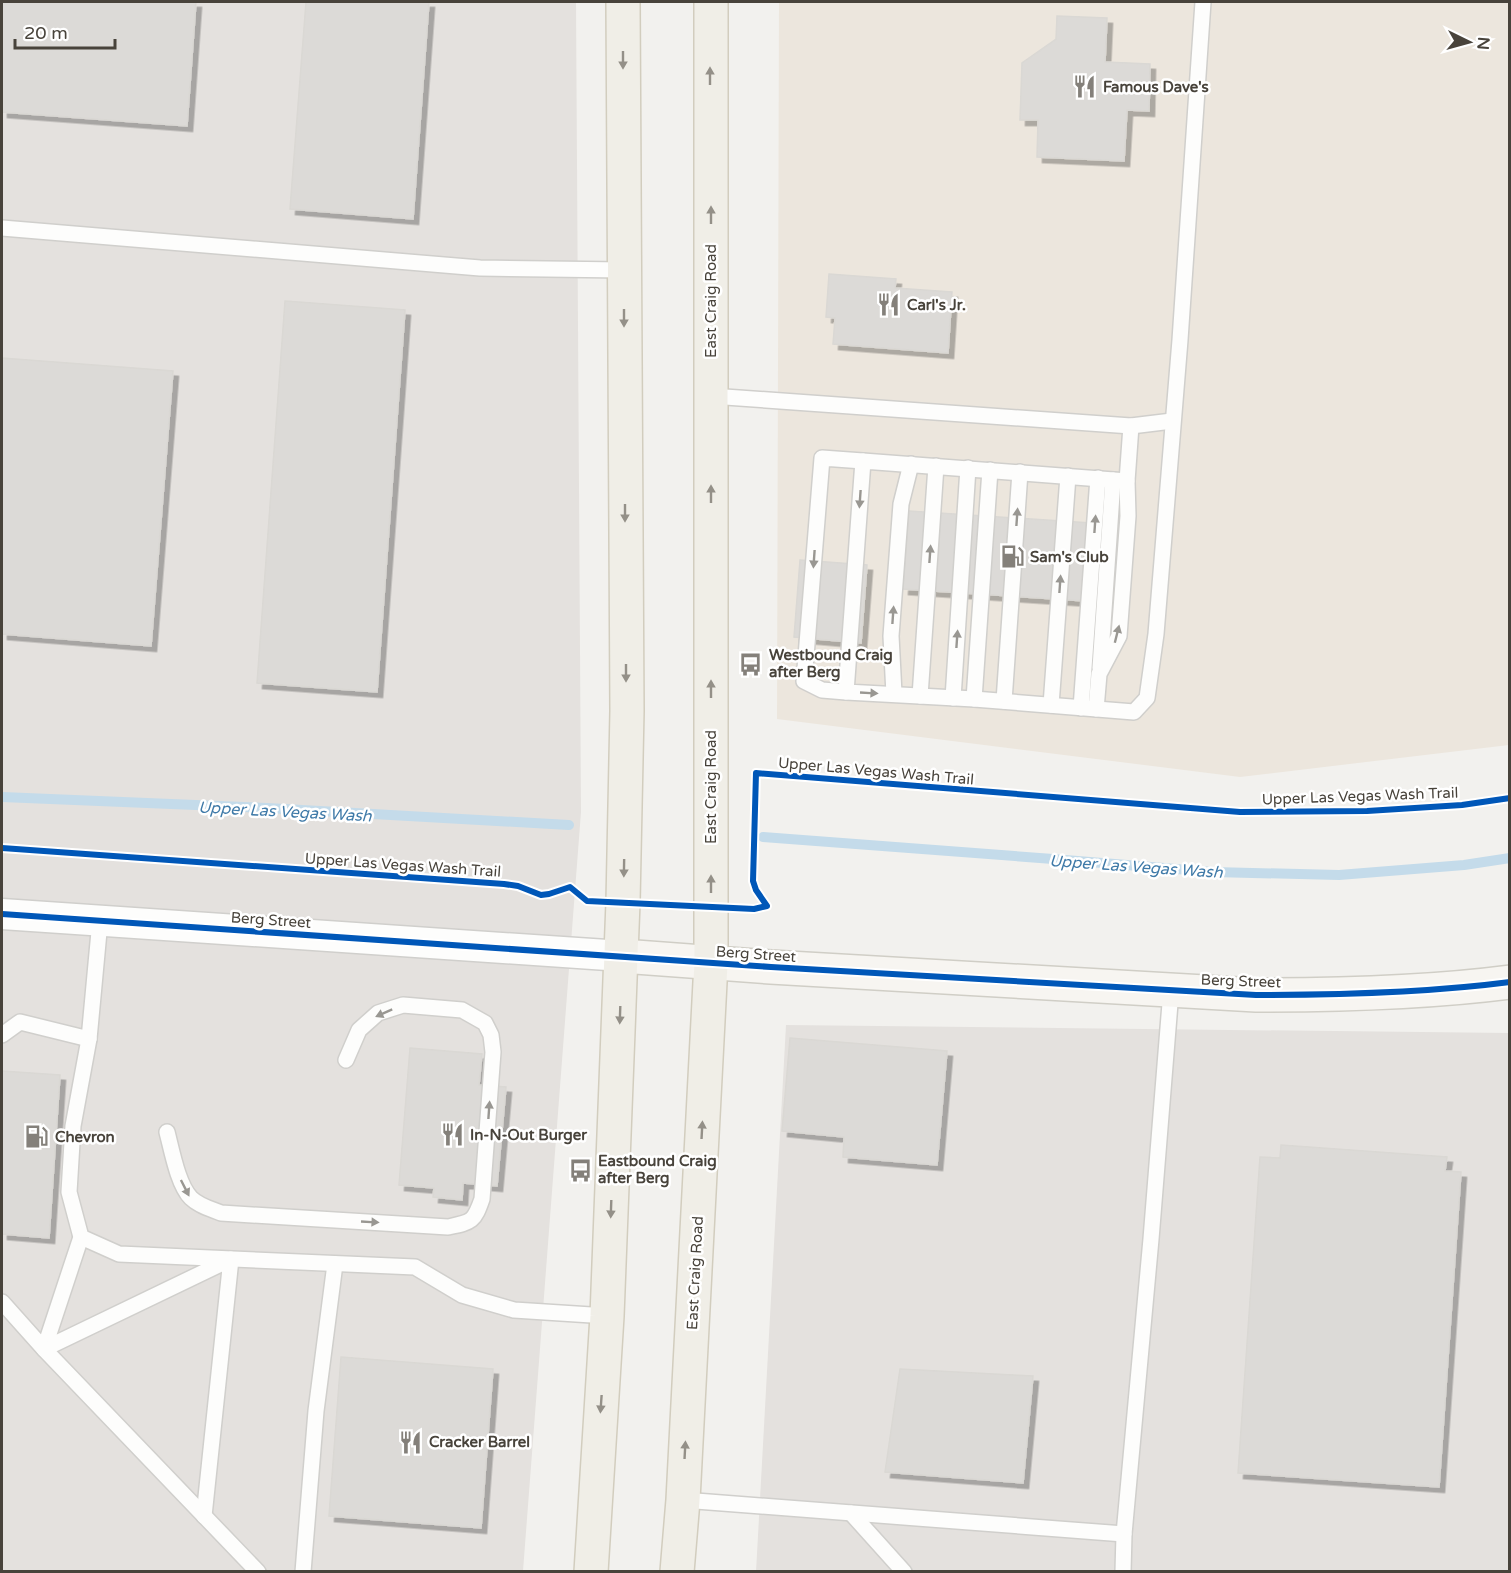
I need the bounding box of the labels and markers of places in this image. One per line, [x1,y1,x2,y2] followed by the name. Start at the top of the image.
[1072,74,1098,100] restaurant icon: Famous Dave's
[1103,78,1209,96] place label: Famous Dave's
[876,292,902,318] restaurant icon: Carl's Jr.
[907,296,966,314] place label: Carl's Jr.
[999,544,1025,570] fuel station icon: Sam's Club
[1030,548,1109,566] place label: Sam's Club
[769,646,893,682] place label: Westbound Craig after Berg
[738,651,764,677] bus stop icon: Westbound Craig after Berg
[439,1122,465,1148] restaurant icon: In-N-Out Burger
[24,1124,50,1150] fuel station icon: Chevron
[470,1126,587,1145] place label: In-N-Out Burger
[55,1128,115,1146] place label: Chevron
[598,1152,717,1188] place label: Eastbound Craig after Berg
[567,1157,593,1183] bus stop icon: Eastbound Craig after Berg
[398,1429,424,1455] restaurant icon: Cracker Barrel
[429,1433,530,1451] place label: Cracker Barrel

